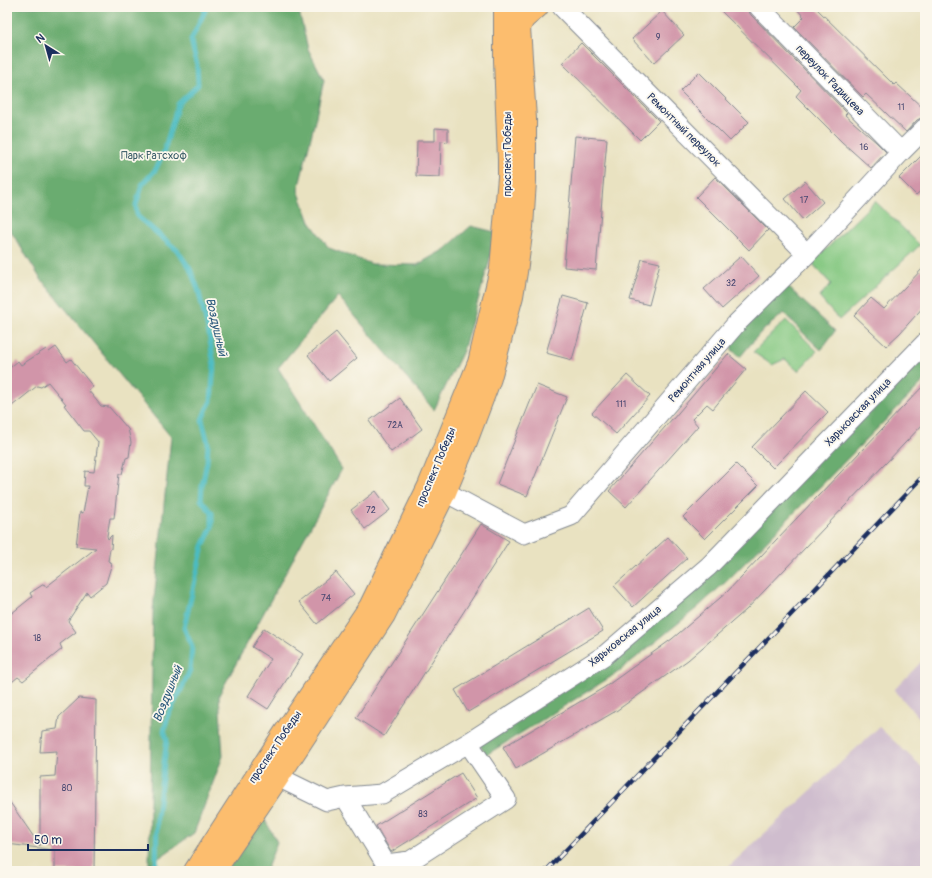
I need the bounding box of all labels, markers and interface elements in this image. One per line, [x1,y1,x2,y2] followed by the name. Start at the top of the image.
[26,26,66,66] north arrow
[33,31,48,46] text: N
[656,32,661,43] house number: 9
[793,42,867,118] street label: переулок Радищева
[644,90,724,170] street label: Ремонтный переулок
[897,102,905,113] house number: 11
[501,112,514,196] street label: проспект Победы
[860,142,868,153] house number: 16
[121,149,187,162] park label: Парк Ратсхоф
[800,195,808,206] house number: 17
[726,278,736,289] house number: 32
[202,296,230,359] water label: Воздушный
[666,335,728,405] street label: Ремонтная улица
[822,375,894,449] street label: Харьковская улица
[616,399,626,410] house number: 111
[387,420,403,431] house number: 72А
[413,425,459,509] street label: проспект Победы
[366,505,376,516] house number: 72
[321,593,332,604] house number: 74
[586,603,664,669] street label: Харьковская улица
[33,633,41,644] house number: 18
[150,663,187,724] water label: Воздушный
[246,708,304,786] street label: проспект Победы
[62,783,72,794] house number: 80
[418,809,428,820] house number: 83
[28,826,148,852] scale bar
[34,833,62,848] text: 50 m

